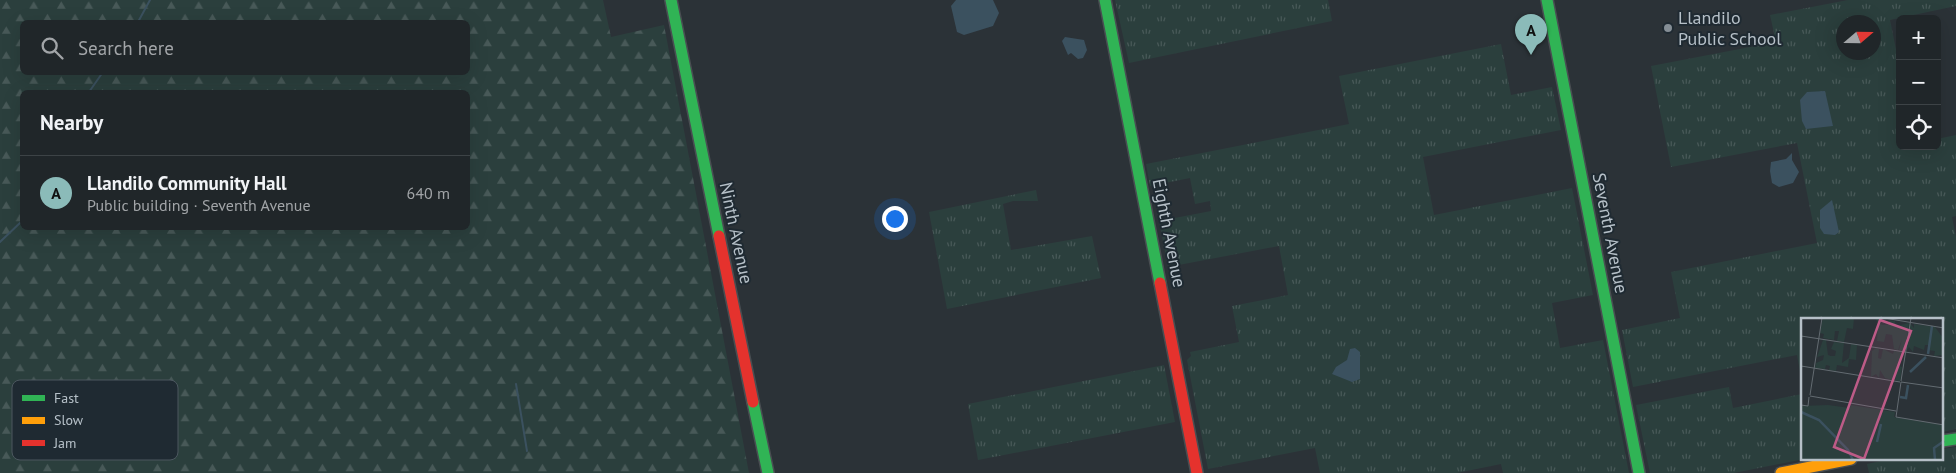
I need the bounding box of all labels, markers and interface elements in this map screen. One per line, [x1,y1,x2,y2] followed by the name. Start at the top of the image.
[1678,6,1782,50] place label: Llandilo Public School
[1515,14,1547,55] pin: A
[1836,15,1881,60] north arrow
[1896,15,1941,150] map controls
[1896,15,1941,60] button: +
[20,20,470,75] search box
[1662,22,1674,34] marker: Llandilo Public School
[38,34,66,62] icon: search
[78,36,174,60] text: Search here
[1896,60,1941,105] button: −
[1896,105,1941,150] button: locate
[40,109,103,136] text: Nearby
[87,171,287,195] text: Llandilo Community Hall
[1588,171,1633,295] street label: Seventh Avenue
[1148,177,1191,289] street label: Eighth Avenue
[715,180,758,286] street label: Ninth Avenue
[51,183,61,203] text: A
[407,183,450,203] text: 640 m
[87,195,311,215] text: Public building · Seventh Avenue
[882,206,908,232] your location
[1801,318,1944,460] inset map
[12,380,178,460] legend
[54,389,79,407] text: Fast
[54,411,84,429] text: Slow
[53,434,76,452] text: Jam

